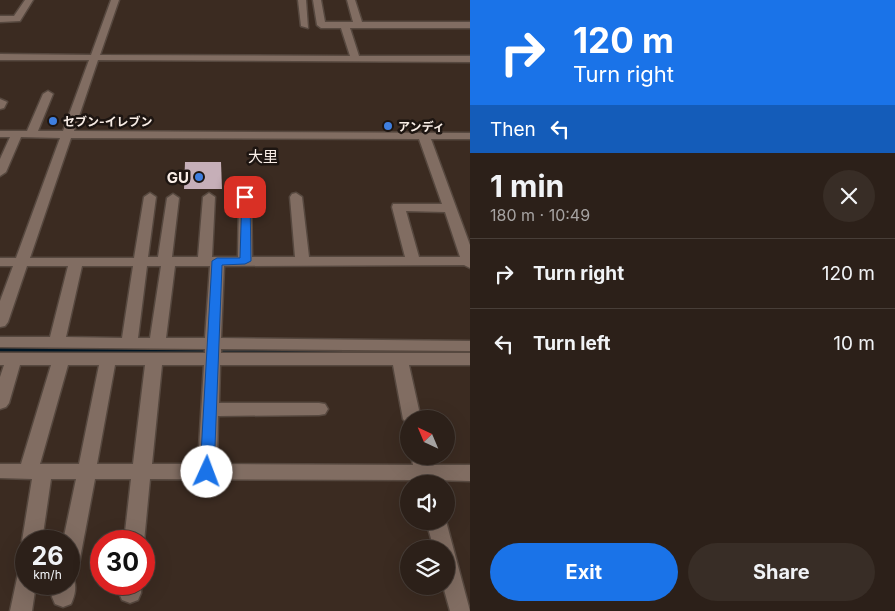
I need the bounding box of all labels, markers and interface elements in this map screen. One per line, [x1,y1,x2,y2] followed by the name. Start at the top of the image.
[573,19,674,61] text: 120 m
[490,20,555,85] icon: right
[573,61,674,87] text: Turn right
[63,114,153,129] place label: セブン-イレブン
[47,115,59,127] marker: セブン-イレブン
[546,115,574,143] icon: left
[490,118,536,141] text: Then
[398,119,445,134] place label: アンディ
[382,120,394,132] marker: アンディ
[248,147,278,166] district label: 大里
[167,168,189,187] place label: GU
[490,168,564,204] text: 1 min
[823,170,875,222] button: close
[193,171,205,183] marker: GU
[224,176,266,218] pin
[231,183,259,211] icon: arrive
[490,205,590,225] text: 180 m · 10:49
[490,260,518,288] icon: right
[533,262,624,285] text: Turn right
[822,262,875,285] text: 120 m
[490,330,518,358] icon: left
[533,332,611,355] text: Turn left
[833,332,875,355] text: 10 m
[400,410,455,465] north arrow
[400,410,455,595] map controls
[180,445,232,497] position arrow
[400,475,455,530] button: sound
[90,530,155,595] speed limit sign: 30
[400,540,455,595] button: layers
[32,541,63,571] text: 26
[490,543,678,601] button: Exit
[688,543,875,601] button: Share
[33,567,62,582] text: km/h

